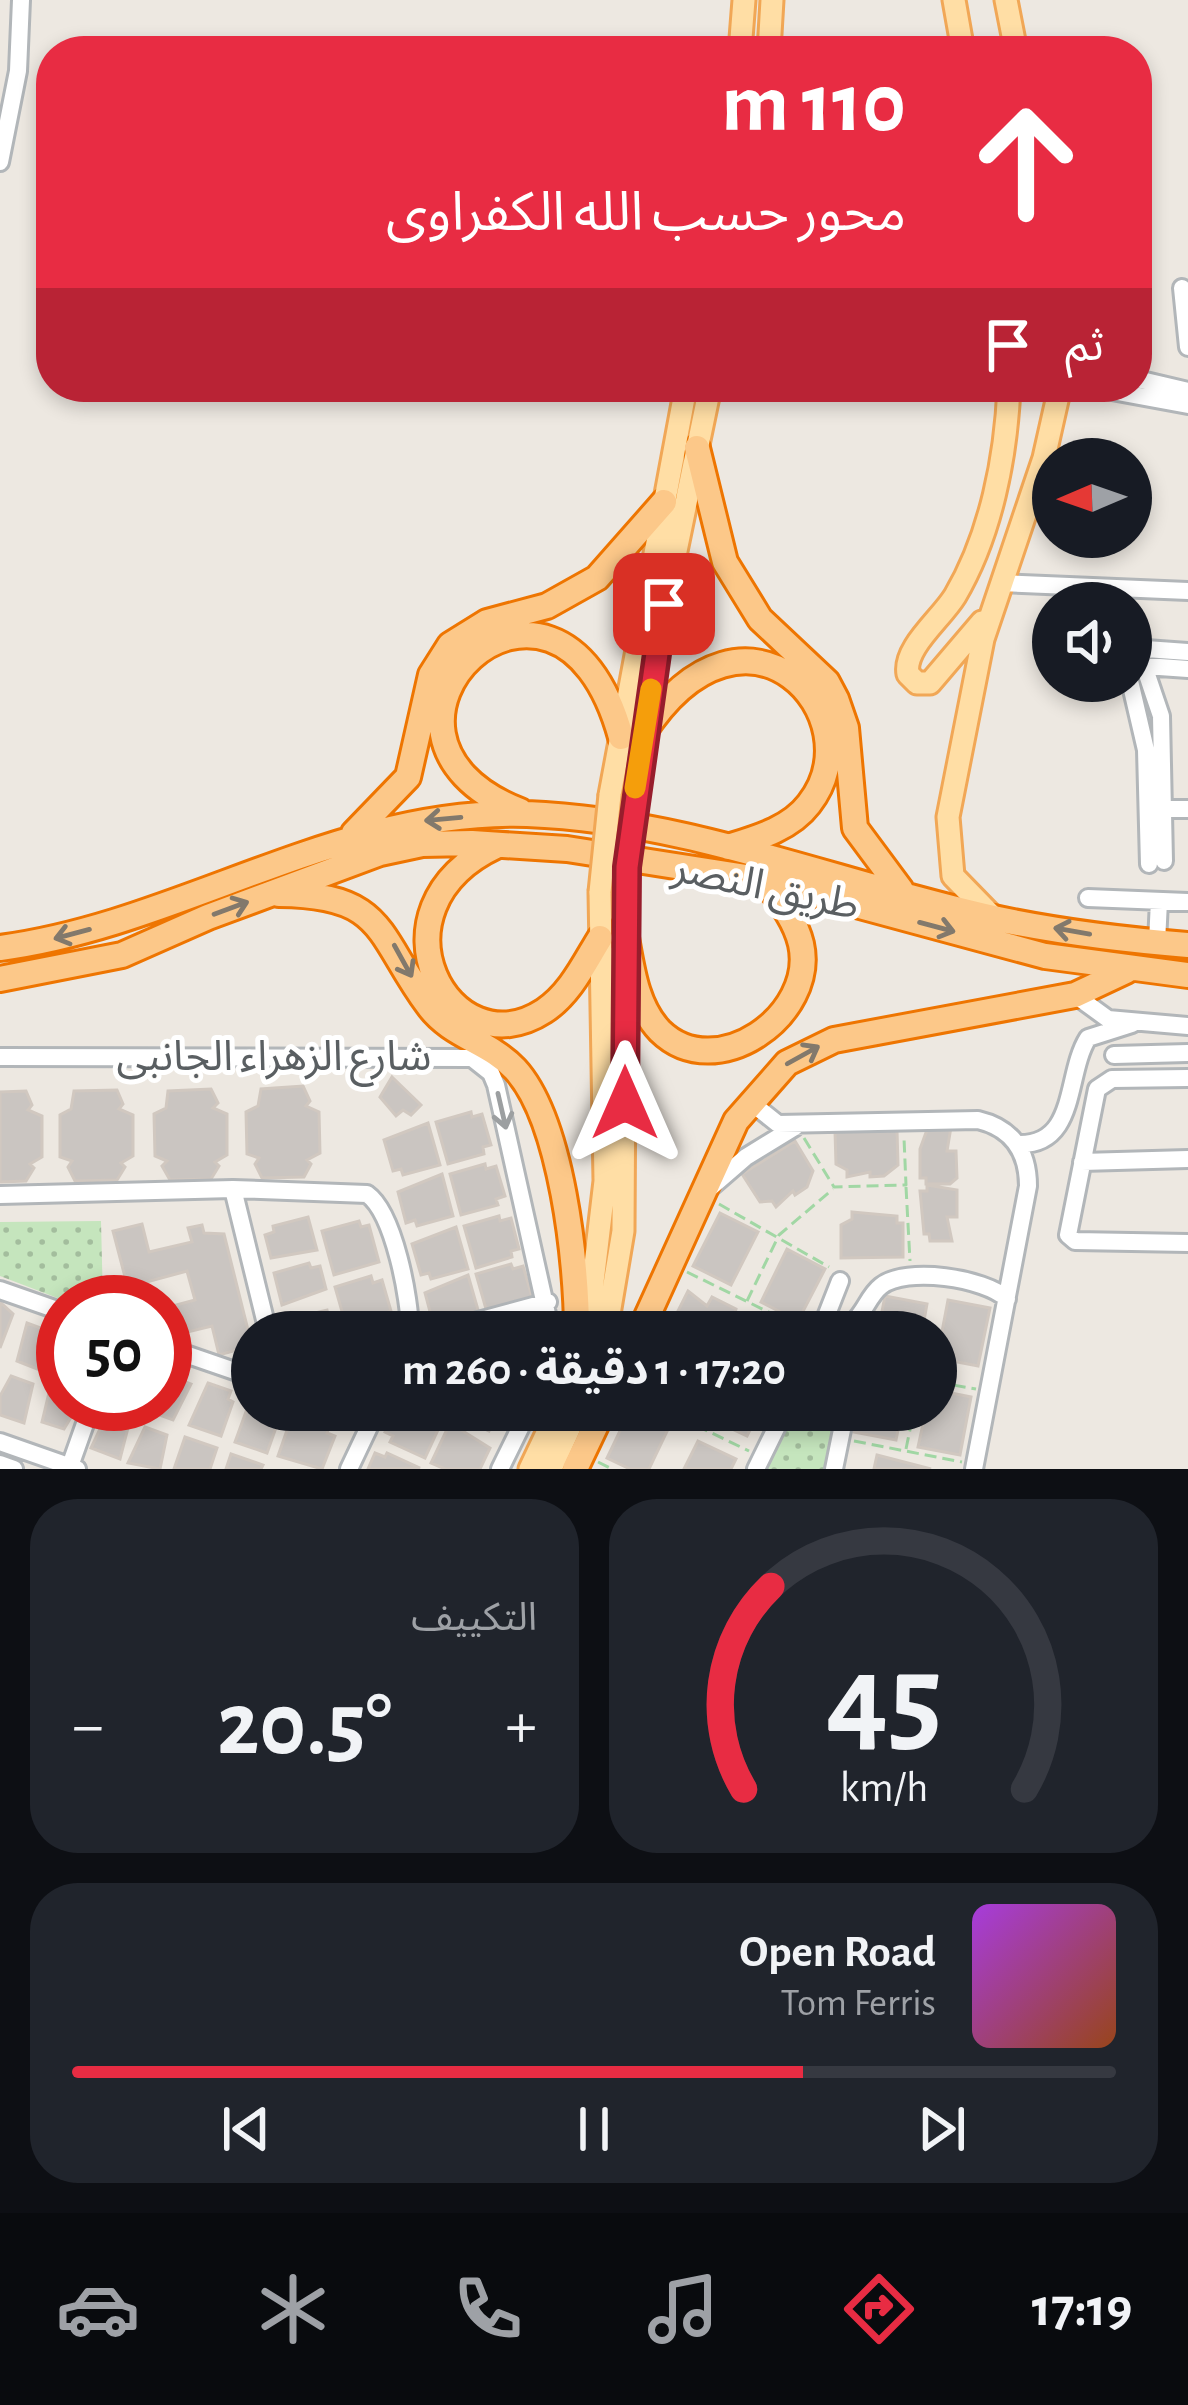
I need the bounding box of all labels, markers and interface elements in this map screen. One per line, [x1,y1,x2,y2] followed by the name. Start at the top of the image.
[721,63,906,147] text: 110 m
[948,84,1104,240] icon: ahead
[386,187,906,241] text: محور حسب الله الكفراوى
[975,312,1041,378] icon: arrive
[1065,324,1104,369] text: ثم
[1032,438,1152,558] north arrow
[1032,438,1152,702] map controls
[613,553,715,655] pin
[631,571,697,637] icon: arrive
[1032,582,1152,702] button: sound
[424,808,463,831] one-way arrow
[667,846,863,930] street label: طريق النصر
[211,896,248,918] one-way arrow
[917,918,955,940] one-way arrow
[1053,919,1092,942] one-way arrow
[54,925,92,947] one-way arrow
[392,942,415,977] one-way arrow
[116,1036,432,1087] street label: شارع الزهراء الجانبى
[562,1040,688,1166] position arrow
[784,1043,819,1067] one-way arrow
[492,1092,514,1130] one-way arrow
[36,1275,192,1431] speed limit sign: 50
[402,1348,786,1393] text: 17:20 · 1 دقيقة · 260 m
[411,1599,537,1638] text: التكييف
[825,1638,942,1763] text: 45
[217,1681,392,1771] text: 20.5°
[72,1693,104,1759] text: −
[505,1693,537,1759] text: +
[839,1767,928,1810] text: km/h
[739,1930,936,1975] text: Open Road
[781,1984,936,2023] text: Tom Ferris
[213,2096,279,2162] icon: previous
[561,2096,627,2162] icon: pause
[909,2096,975,2162] icon: next
[56,2267,140,2351] icon: car
[251,2267,335,2351] icon: climate
[446,2267,530,2351] icon: phone
[641,2267,725,2351] icon: music
[837,2267,921,2351] icon: directions
[1032,2282,1132,2336] text: 17:19

